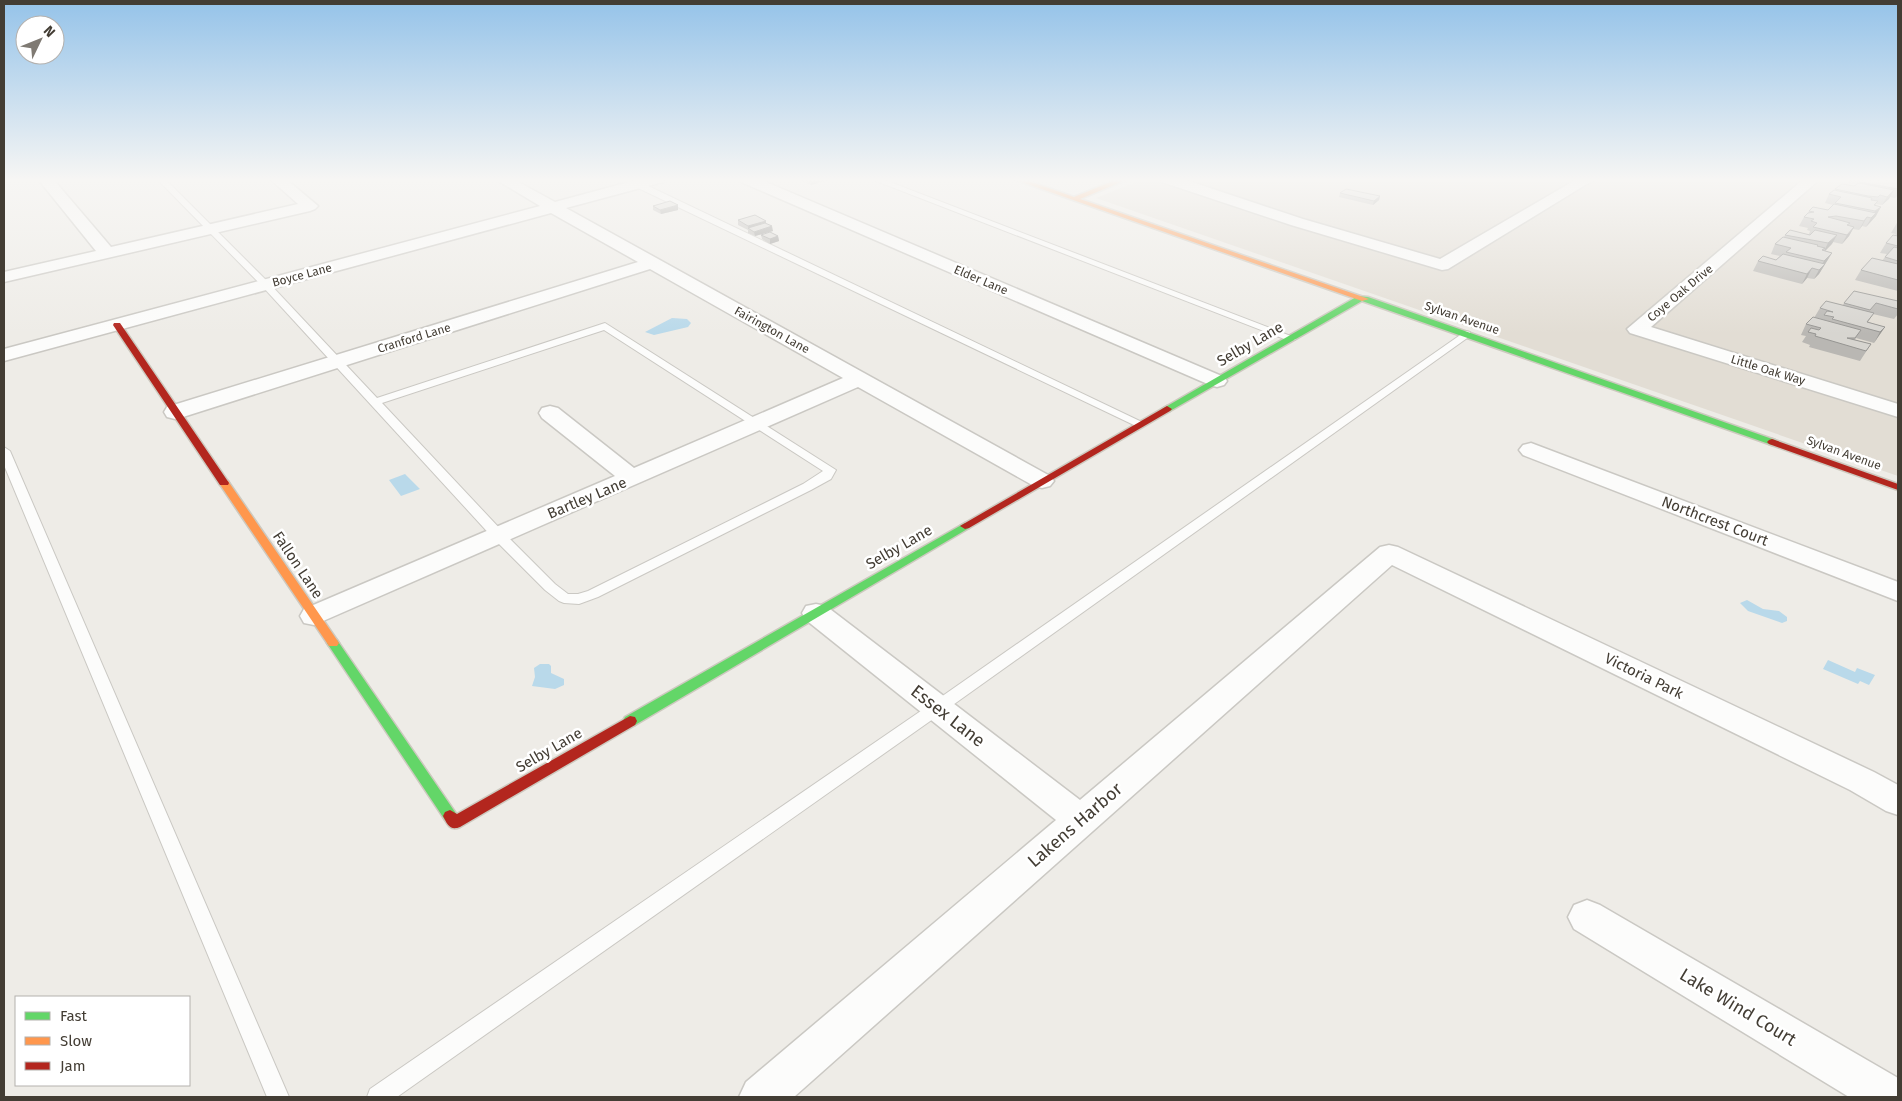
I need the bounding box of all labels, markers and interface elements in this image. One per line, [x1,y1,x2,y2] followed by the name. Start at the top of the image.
[15,15,65,65] north arrow
[40,22,59,41] text: N
[271,260,333,290] street label: Boyce Lane
[952,262,1010,298] street label: Elder Lane
[1644,262,1716,324] street label: Coye Oak Drive
[1423,299,1501,337] street label: Sylvan Avenue
[732,304,812,356] street label: Fairington Lane
[1214,318,1286,370] street label: Selby Lane
[376,320,452,356] street label: Cranford Lane
[1729,352,1807,388] street label: Little Oak Way
[1805,433,1883,473] street label: Sylvan Avenue
[545,473,629,523] street label: Bartley Lane
[1659,492,1771,550] street label: Northcrest Court
[863,521,935,573] street label: Selby Lane
[269,528,327,602] street label: Fallon Lane
[1602,649,1687,703] street label: Victoria Park
[906,680,990,752] street label: Essex Lane
[513,724,585,776] street label: Selby Lane
[1023,778,1127,872] street label: Lakens Harbor
[1676,963,1801,1051] street label: Lake Wind Court
[15,996,190,1086] legend
[60,1007,87,1025] text: Fast
[60,1032,92,1050] text: Slow
[60,1057,86,1075] text: Jam

